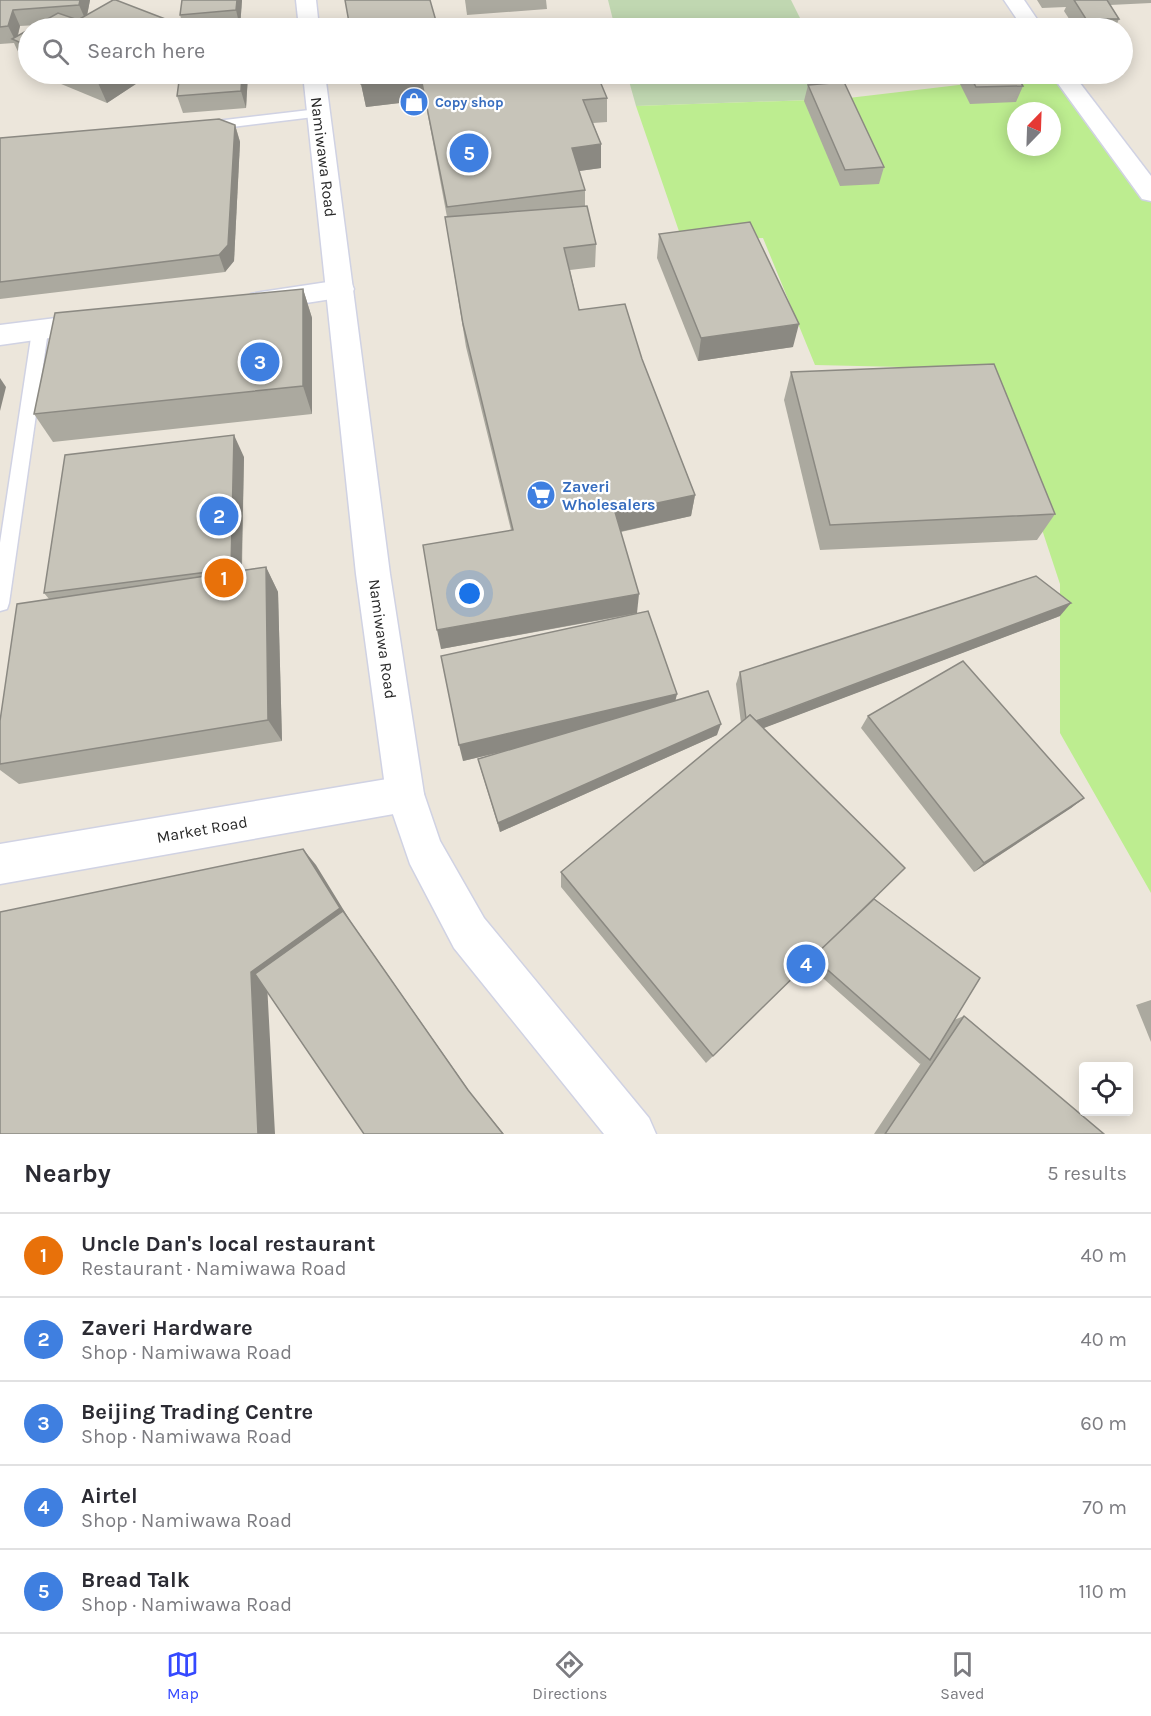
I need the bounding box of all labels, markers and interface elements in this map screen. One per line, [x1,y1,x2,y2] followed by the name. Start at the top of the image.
[18,18,1133,84] search box
[39,35,72,68] icon: search
[87,38,205,64] text: Search here
[398,86,430,118] shop icon: Copy shop
[435,94,504,111] place label: Copy shop
[307,96,340,218] street label: Namiwawa Road
[1007,102,1061,156] north arrow
[450,130,488,176] pin: 5
[240,340,280,385] pin: 3
[562,477,655,514] place label: Zaveri Wholesalers
[525,479,557,511] supermarket icon: Zaveri Wholesalers
[200,494,238,538] pin: 2
[204,556,244,600] pin: 1
[365,578,400,700] street label: Namiwawa Road
[455,579,484,608] your location
[155,812,249,847] street label: Market Road
[786,942,826,986] pin: 4
[1079,1062,1133,1116] map controls
[1079,1062,1133,1116] button: locate
[24,1158,111,1189] text: Nearby
[1047,1162,1127,1185] text: 5 results
[81,1231,375,1257] text: Uncle Dan's local restaurant
[40,1244,47,1267] text: 1
[1081,1244,1127,1267] text: 40 m
[81,1257,347,1280] text: Restaurant · Namiwawa Road
[81,1315,253,1341] text: Zaveri Hardware
[37,1328,50,1351] text: 2
[1081,1328,1127,1351] text: 40 m
[81,1341,292,1364] text: Shop · Namiwawa Road
[81,1399,313,1425] text: Beijing Trading Centre
[37,1412,50,1435] text: 3
[1080,1412,1127,1435] text: 60 m
[81,1425,292,1448] text: Shop · Namiwawa Road
[81,1483,138,1509] text: Airtel
[38,1496,49,1519] text: 4
[1082,1496,1127,1519] text: 70 m
[81,1509,292,1532] text: Shop · Namiwawa Road
[81,1567,190,1593] text: Bread Talk
[38,1580,49,1603] text: 5
[1078,1580,1127,1603] text: 110 m
[81,1593,292,1616] text: Shop · Namiwawa Road
[166,1648,199,1703] tab: Map
[532,1648,607,1703] tab: Directions
[940,1648,985,1703] tab: Saved

